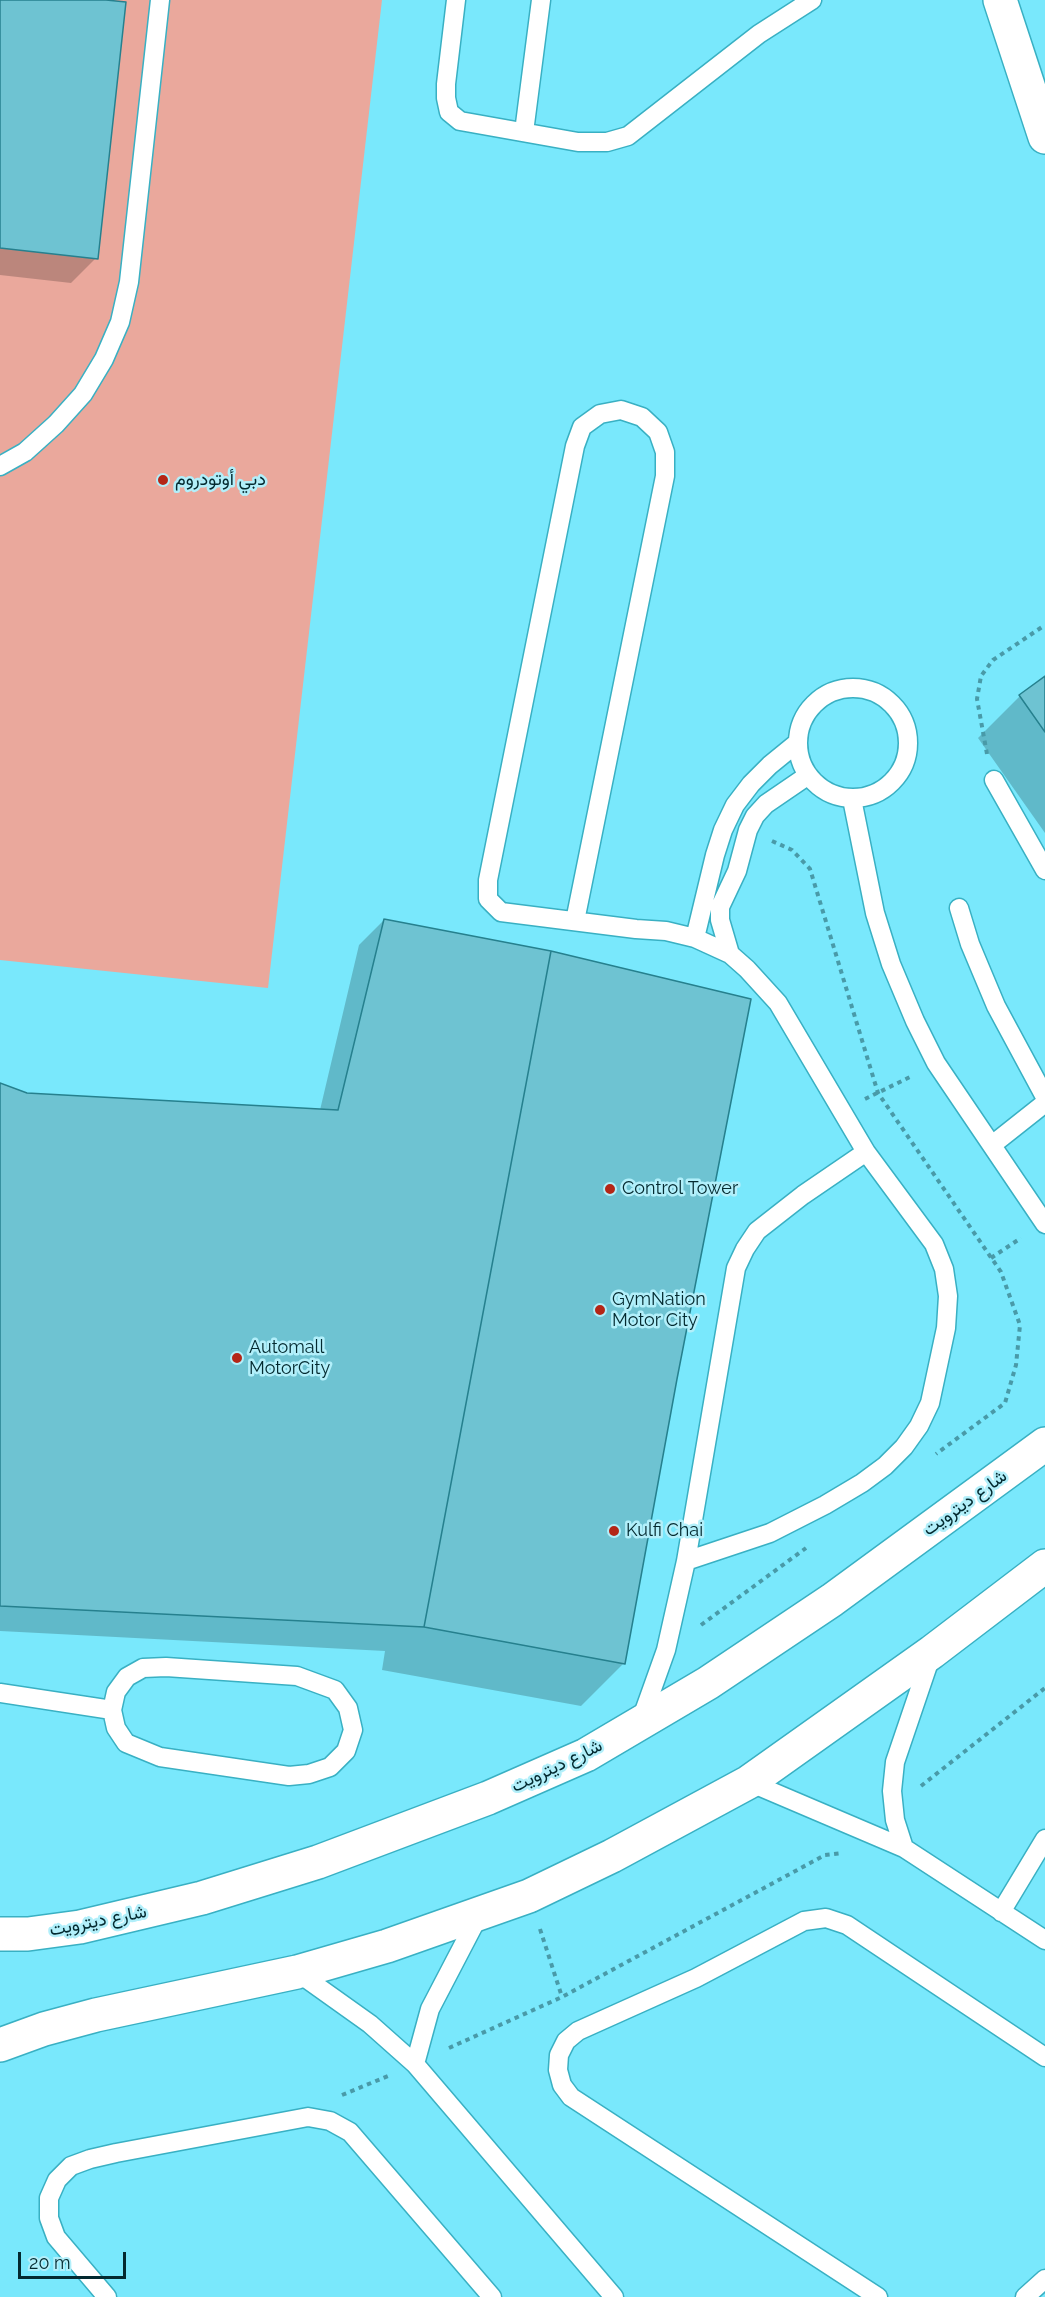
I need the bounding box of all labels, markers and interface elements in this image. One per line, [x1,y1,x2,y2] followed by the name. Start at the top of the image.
[175,469,266,491] place label: دبي أوتودروم
[156,473,170,487] marker: دبي أوتودروم
[622,1178,738,1200] place label: Control Tower
[603,1182,617,1196] marker: Control Tower
[612,1289,706,1332] place label: GymNation Motor City
[593,1303,607,1317] marker: GymNation Motor City
[249,1337,330,1380] place label: Automall MotorCity
[230,1351,244,1365] marker: Automall MotorCity
[919,1465,1011,1541] street label: شارع ديترويت
[626,1520,703,1542] place label: Kulfi Chai
[607,1524,621,1538] marker: Kulfi Chai
[508,1735,606,1797] street label: شارع ديترويت
[48,1901,148,1941] street label: شارع ديترويت
[21,2240,129,2278] scale bar
[29,2252,71,2273] text: 20 m

